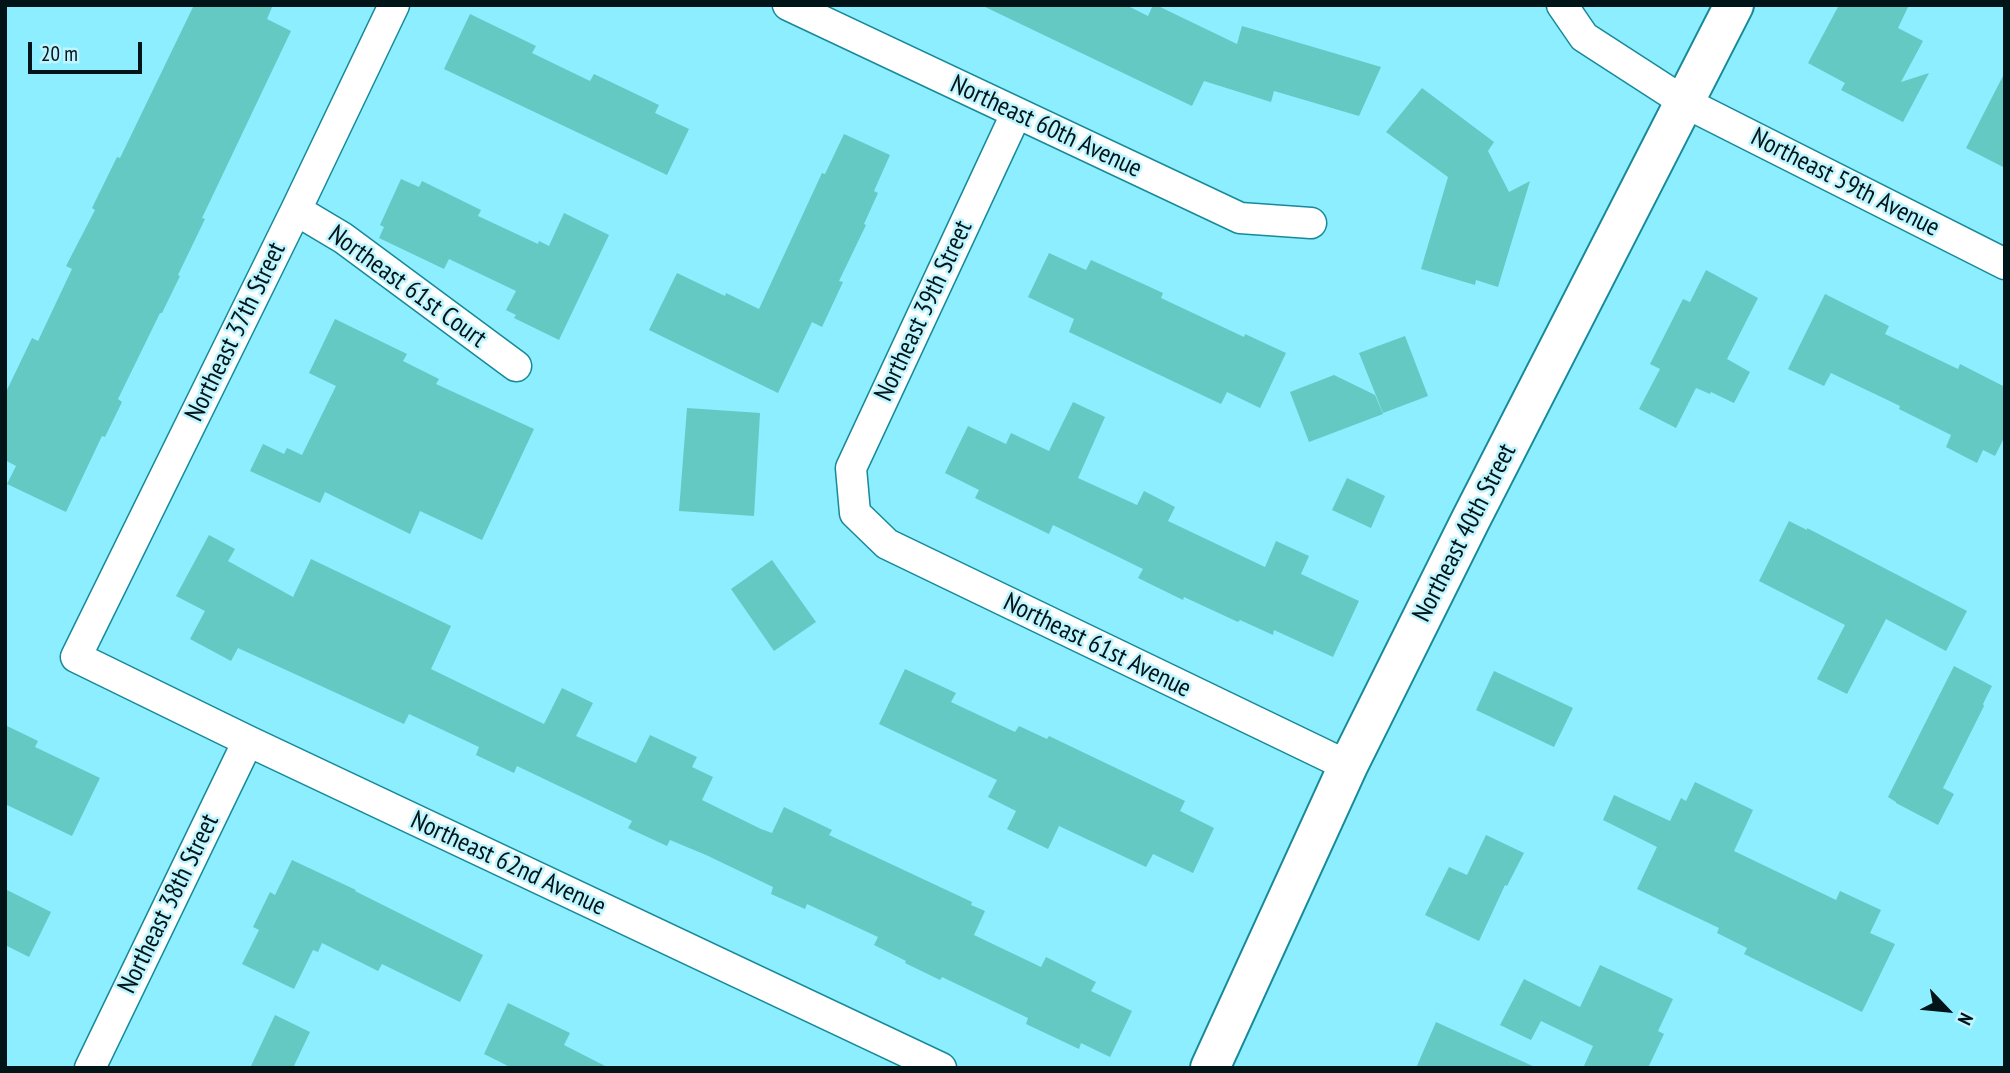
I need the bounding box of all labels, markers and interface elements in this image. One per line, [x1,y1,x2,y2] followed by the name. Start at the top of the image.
[32,28,145,72] scale bar
[41,40,78,67] text: 20 m
[945,69,1147,185] street label: Northeast 60th Avenue
[1746,122,1944,244] street label: Northeast 59th Avenue
[869,216,979,406] street label: Northeast 39th Street
[322,219,492,355] street label: Northeast 61st Court
[179,237,293,427] street label: Northeast 37th Street
[1407,439,1523,627] street label: Northeast 40th Street
[998,587,1196,705] street label: Northeast 61st Avenue
[406,805,610,923] street label: Northeast 62nd Avenue
[112,809,226,999] street label: Northeast 38th Street
[1912,975,1982,1045] north arrow
[1953,1009,1979,1029] text: N

